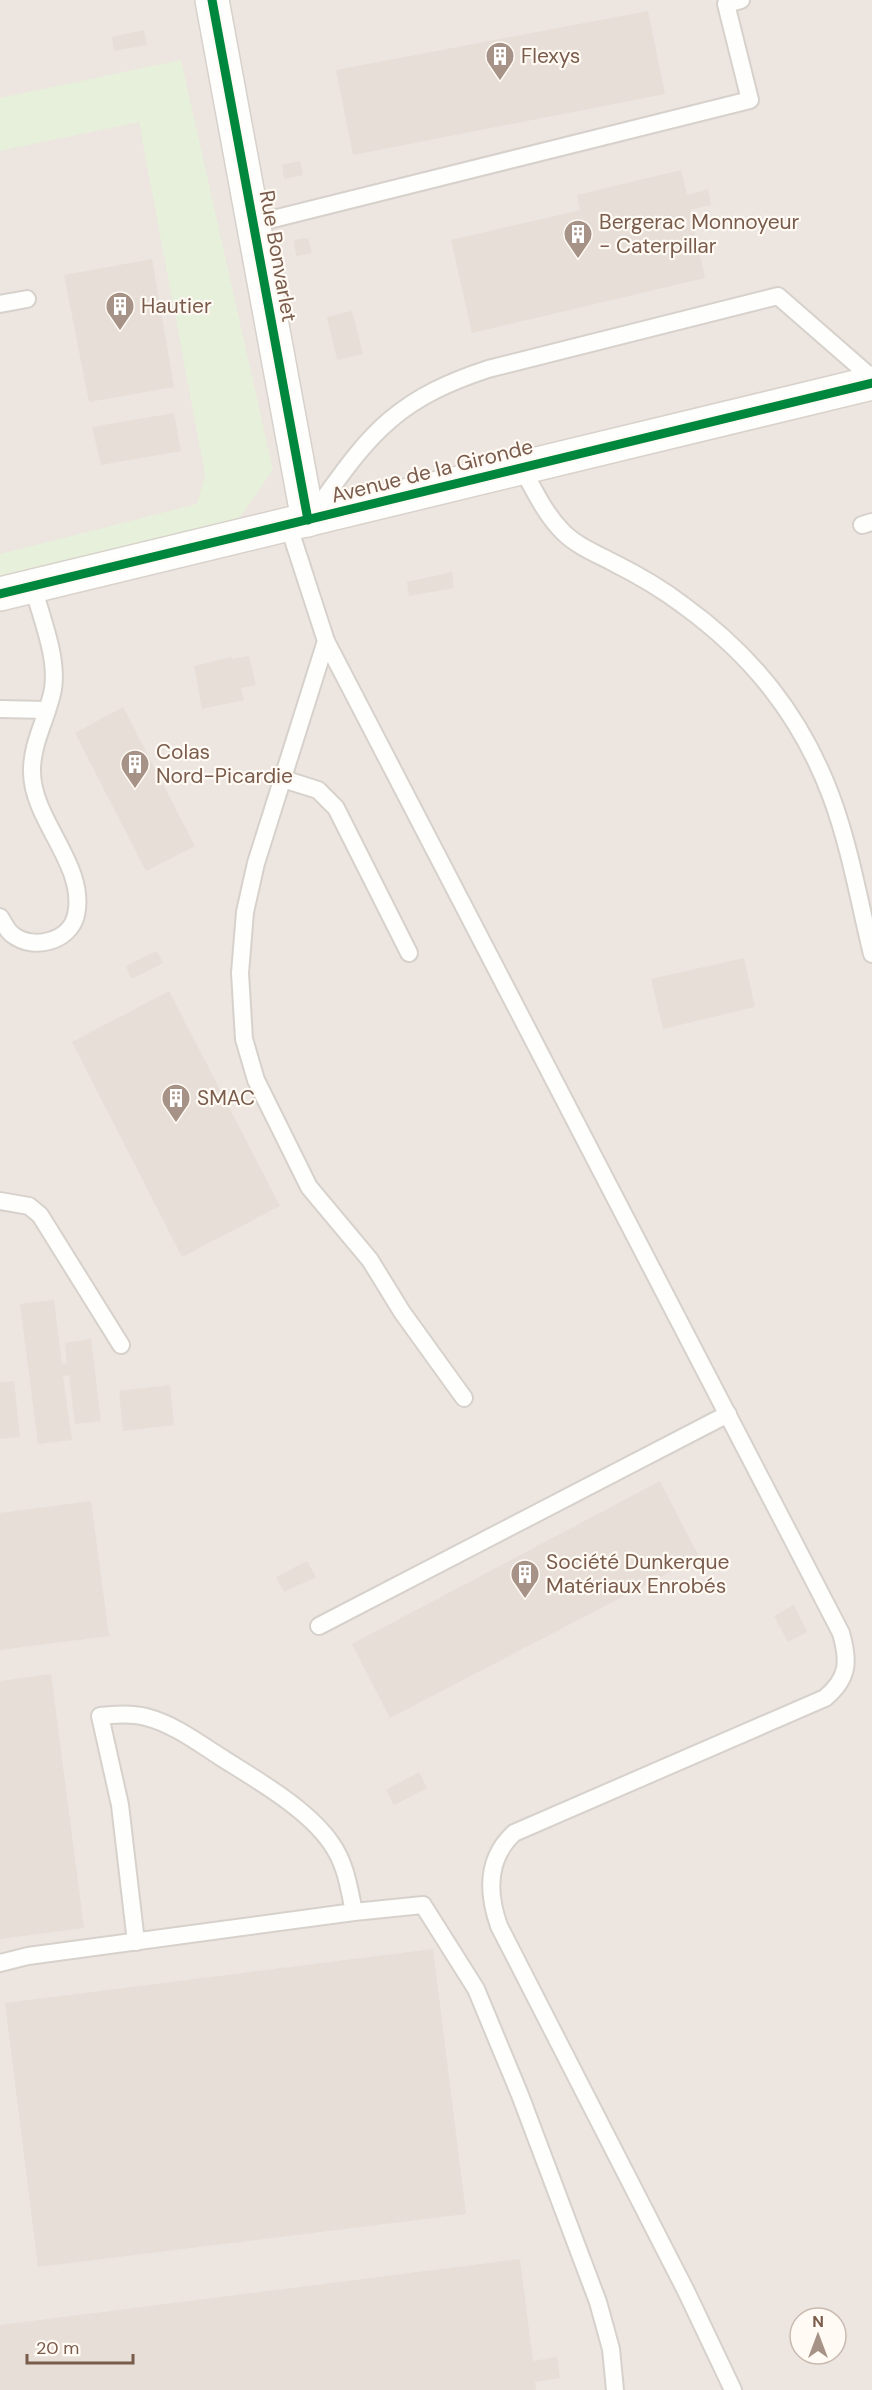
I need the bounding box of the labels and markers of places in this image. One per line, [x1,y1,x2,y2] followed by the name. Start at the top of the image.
[484,40,516,82] building icon: Flexys
[521,42,580,70] place label: Flexys
[599,208,800,260] place label: Bergerac Monnoyeur - Caterpillar
[562,218,594,260] building icon: Bergerac Monnoyeur - Caterpillar
[104,290,136,332] building icon: Hautier
[141,292,212,320] place label: Hautier
[156,738,293,790] place label: Colas Nord-Picardie
[119,748,151,790] building icon: Colas Nord-Picardie
[160,1082,192,1124] building icon: SMAC
[197,1084,255,1112] place label: SMAC
[546,1548,730,1600] place label: Société Dunkerque Matériaux Enrobés
[509,1558,541,1600] building icon: Société Dunkerque Matériaux Enrobés

